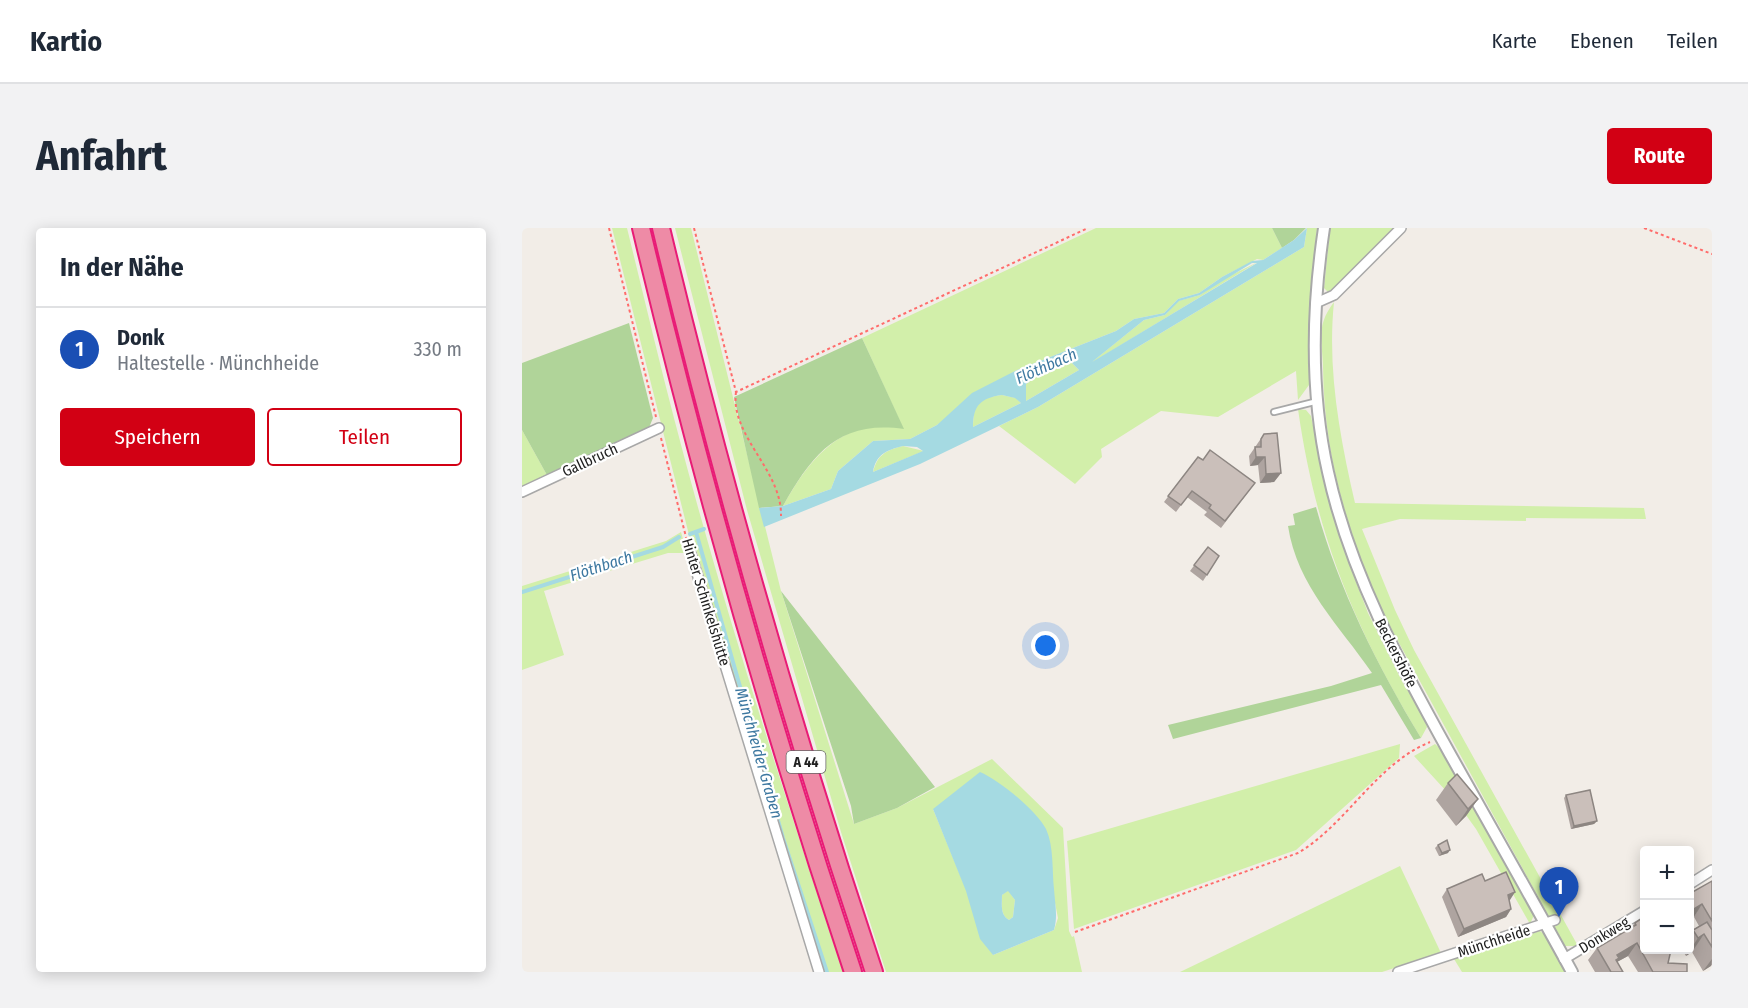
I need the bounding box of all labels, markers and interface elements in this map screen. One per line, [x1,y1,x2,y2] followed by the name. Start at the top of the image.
[30,25,102,58] text: Kartio
[1491,28,1537,54] text: Karte
[1570,28,1634,54] text: Ebenen
[1667,28,1718,54] text: Teilen
[1607,128,1712,184] button: Route
[36,131,167,181] text: Anfahrt
[60,252,184,283] text: In der Nähe
[117,324,165,351] text: Donk
[75,337,84,361] text: 1
[413,337,462,361] text: 330 m
[1013,344,1079,388] water label: Flöthbach
[117,351,319,375] text: Haltestelle · Münchheide
[60,408,255,466] button: Speichern
[267,408,462,466] button: Teilen
[559,439,621,481] street label: Gallbruch
[678,536,734,668] street label: Hinter Schinkelshütte
[567,547,635,585] water label: Flöthbach
[1371,615,1421,691] street label: Beckershöfe
[1031,631,1060,660] your location
[731,685,787,821] water label: Münchheider Graben
[786,751,826,773] road number: A 44
[1640,846,1694,954] map controls
[1640,846,1694,900] button: +
[1540,868,1578,917] pin: 1
[1640,900,1694,954] button: −
[1575,913,1633,957] street label: Donkweg
[1455,921,1533,961] street label: Münchheide

